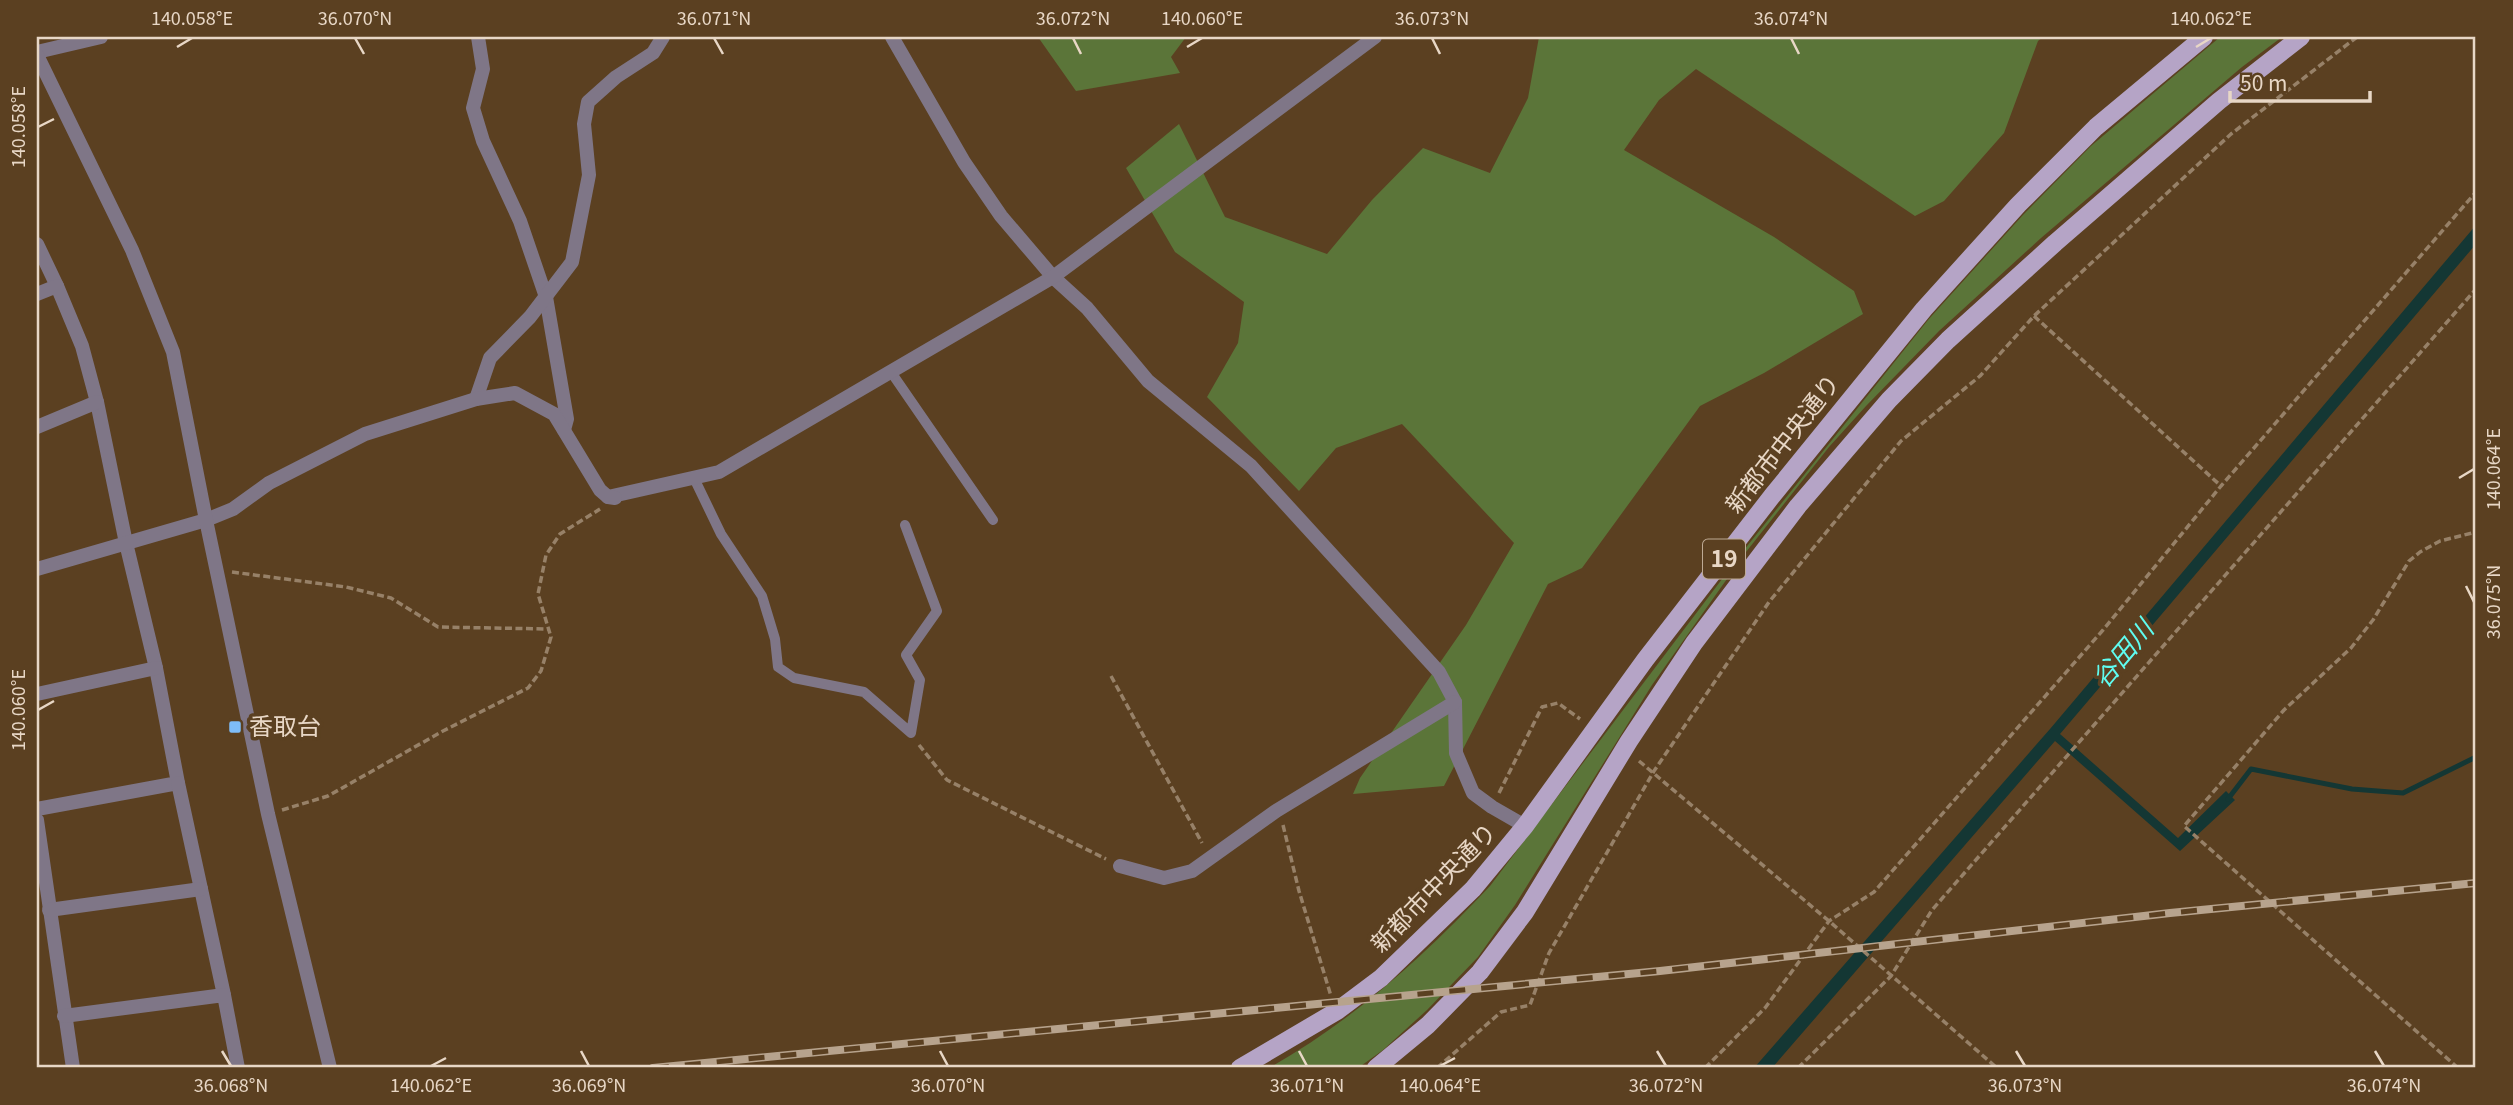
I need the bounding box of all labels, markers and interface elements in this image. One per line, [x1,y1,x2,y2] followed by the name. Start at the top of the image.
[151,4,233,30] text: 140.058°E
[318,4,392,30] text: 36.070°N
[677,4,751,30] text: 36.071°N
[1036,4,1110,30] text: 36.072°N
[1161,4,1243,30] text: 140.060°E
[1395,4,1469,30] text: 36.073°N
[1754,4,1828,30] text: 36.074°N
[2170,4,2252,30] text: 140.062°E
[2230,60,2370,104] scale bar
[2240,67,2287,97] text: 50 m
[4,86,30,168] text: 140.058°E
[1716,365,1847,519] street label: 新都市中央通り
[2479,428,2505,510] text: 140.064°E
[1703,540,1745,579] road number: 19
[2479,565,2505,639] text: 36.075°N
[2082,608,2162,694] water label: 谷田川
[4,669,30,751] text: 140.060°E
[249,707,321,742] place label: 香取台
[227,719,243,735] marker: 香取台
[1361,814,1503,959] street label: 新都市中央通り
[194,1071,268,1097] text: 36.068°N
[390,1071,472,1097] text: 140.062°E
[552,1071,626,1097] text: 36.069°N
[911,1071,985,1097] text: 36.070°N
[1270,1071,1344,1097] text: 36.071°N
[1399,1071,1481,1097] text: 140.064°E
[1629,1071,1703,1097] text: 36.072°N
[1988,1071,2062,1097] text: 36.073°N
[2347,1071,2421,1097] text: 36.074°N

